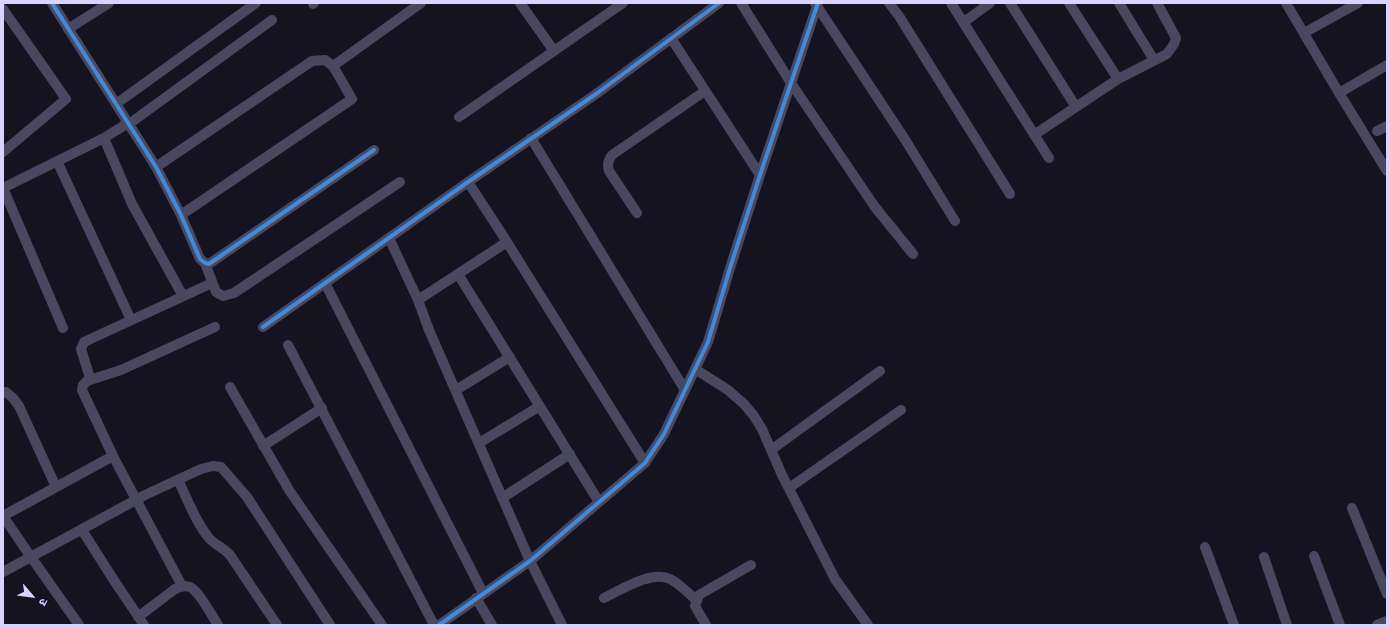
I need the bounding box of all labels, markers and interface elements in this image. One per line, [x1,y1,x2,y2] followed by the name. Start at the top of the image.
[12,576,52,616] north arrow
[35,596,51,608] text: उ

